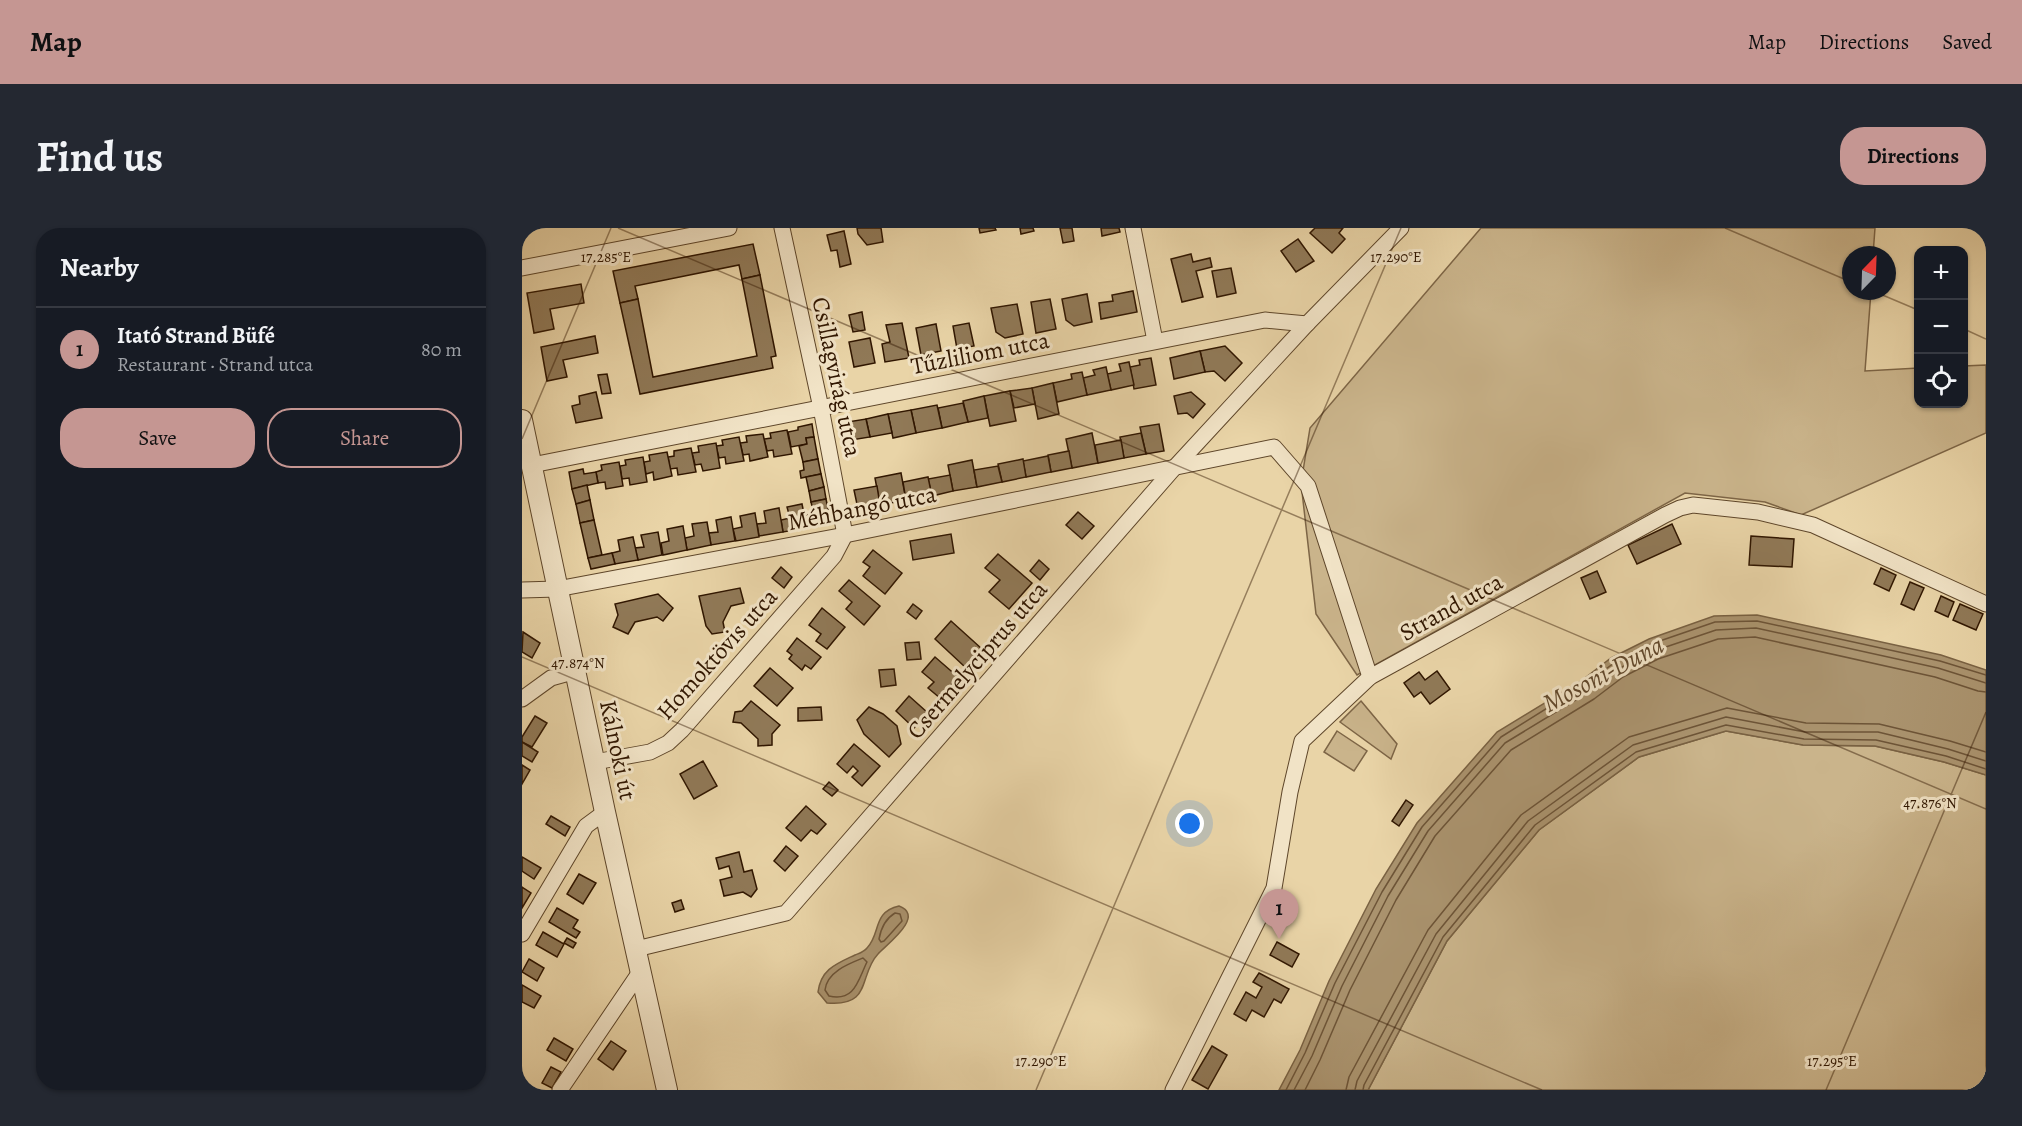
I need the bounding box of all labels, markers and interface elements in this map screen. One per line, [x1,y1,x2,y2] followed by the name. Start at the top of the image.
[30,23,82,61] text: Map
[1748,28,1786,56] text: Map
[1819,28,1909,56] text: Directions
[1942,28,1992,56] text: Saved
[1840,127,1986,185] button: Directions
[36,128,163,185] text: Find us
[1842,246,1896,300] north arrow
[1914,246,1968,408] map controls
[1914,246,1968,300] button: +
[581,247,631,267] text: 17.285°E
[1370,247,1422,267] text: 17.290°E
[60,250,139,285] text: Nearby
[804,294,870,461] street label: Csillagvirág utca
[1914,300,1968,354] button: −
[117,321,275,351] text: Itató Strand Büfé
[908,324,1053,382] street label: Tűzliliom utca
[76,336,83,363] text: 1
[421,336,462,363] text: 80 m
[117,351,313,378] text: Restaurant · Strand utca
[1914,354,1968,408] button: locate
[60,408,255,468] button: Save
[267,408,462,468] button: Share
[785,478,940,538] street label: Méhbangó utca
[1394,565,1509,649] street label: Strand utca
[899,574,1055,746] street label: Csermelyciprus utca
[649,581,785,727] street label: Homoktövis utca
[1536,627,1670,721] water label: Mosoni-Duna
[551,653,605,673] text: 47.874°N
[592,697,644,803] street label: Kálnoki út
[1903,793,1957,813] text: 47.876°N
[1175,809,1204,838] your location
[1260,890,1299,939] pin: 1
[1015,1051,1067,1071] text: 17.290°E
[1807,1051,1857,1071] text: 17.295°E

